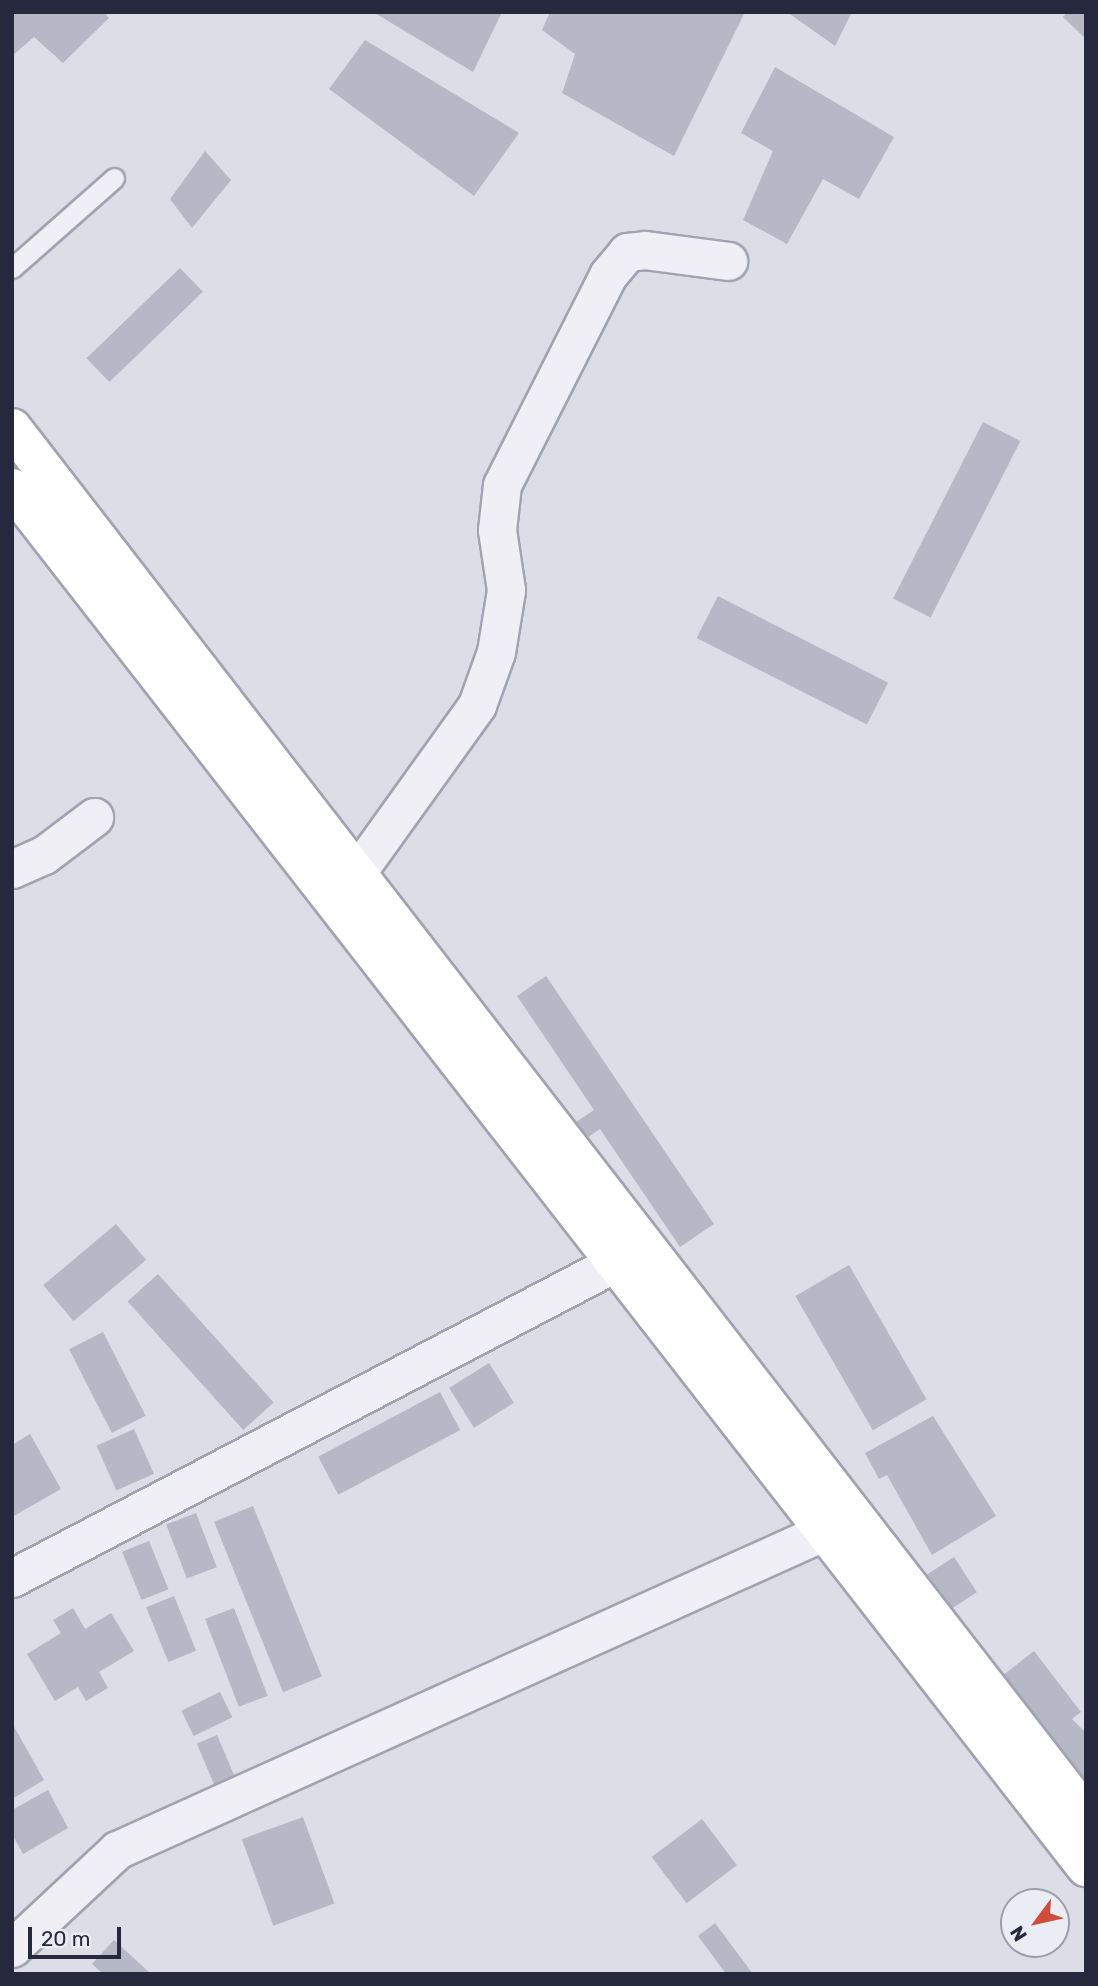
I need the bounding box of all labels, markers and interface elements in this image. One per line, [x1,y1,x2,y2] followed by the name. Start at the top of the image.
[1000,1888,1070,1958] north arrow
[32,1912,124,1956] scale bar
[1005,1922,1032,1946] text: N
[41,1926,90,1951] text: 20 m

